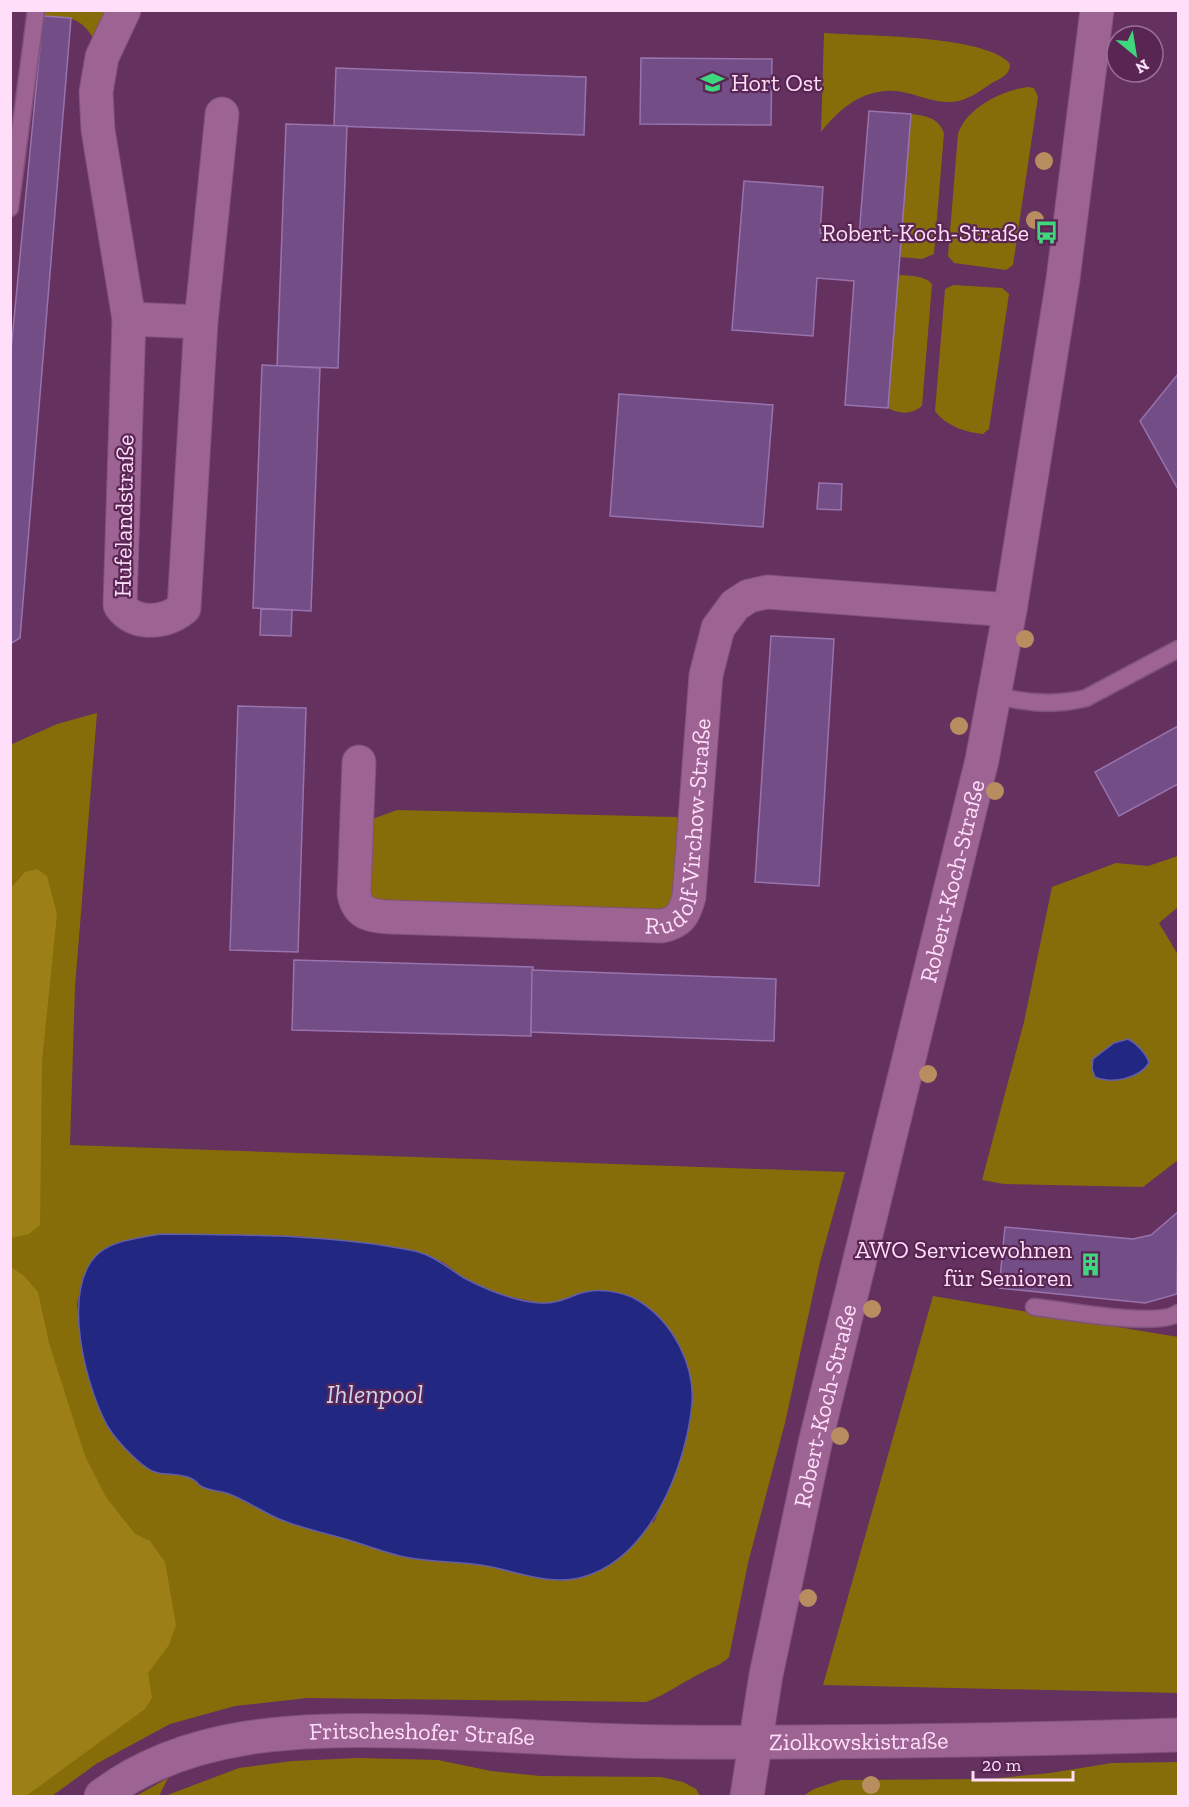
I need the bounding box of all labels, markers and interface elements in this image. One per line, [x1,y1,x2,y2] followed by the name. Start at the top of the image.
[1105,24,1165,84] north arrow
[1132,55,1152,78] text: N
[731,68,822,97] place label: Hort Ost
[700,70,726,96] school or university icon: Hort Ost
[821,218,1029,247] place label: Robert-Koch-Straße
[1034,220,1060,246] bus stop icon: Robert-Koch-Straße
[108,434,139,598] street label: Hufelandstraße
[644,717,717,940] street label: Rudolf-Virchow-Straße
[913,777,991,985] street label: Robert-Koch-Straße
[855,1235,1072,1292] place label: AWO Servicewohnen für Senioren
[1077,1251,1103,1277] building icon: AWO Servicewohnen für Senioren
[787,1301,862,1510] street label: Robert-Koch-Straße
[326,1378,424,1410] water label: Ihlenpool
[308,1716,536,1751] street label: Fritscheshofer Straße
[769,1725,949,1756] street label: Ziolkowskistraße
[973,1744,1074,1782] scale bar
[982,1754,1022,1776] text: 20 m

